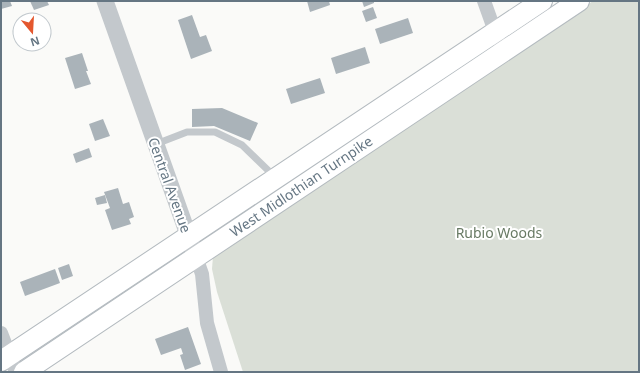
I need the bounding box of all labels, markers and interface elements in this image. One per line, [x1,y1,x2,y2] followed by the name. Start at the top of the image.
[12,12,52,52] north arrow
[29,33,42,51] text: N
[226,131,376,241] street label: West Midlothian Turnpike
[144,135,196,235] street label: Central Avenue
[456,223,543,242] park label: Rubio Woods

